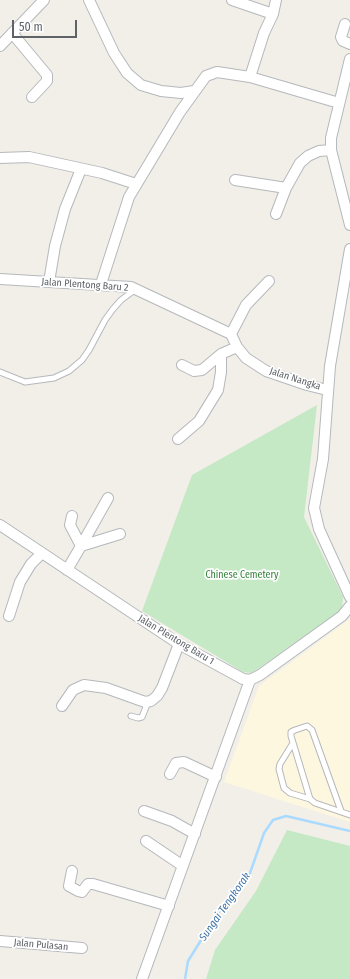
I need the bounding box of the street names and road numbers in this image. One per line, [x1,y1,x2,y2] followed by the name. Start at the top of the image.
[41,276,129,294] street label: Jalan Plentong Baru 2
[268,365,322,393] street label: Jalan Nangka
[136,613,216,667] street label: Jalan Plentong Baru 1
[13,937,69,953] street label: Jalan Pulasan

